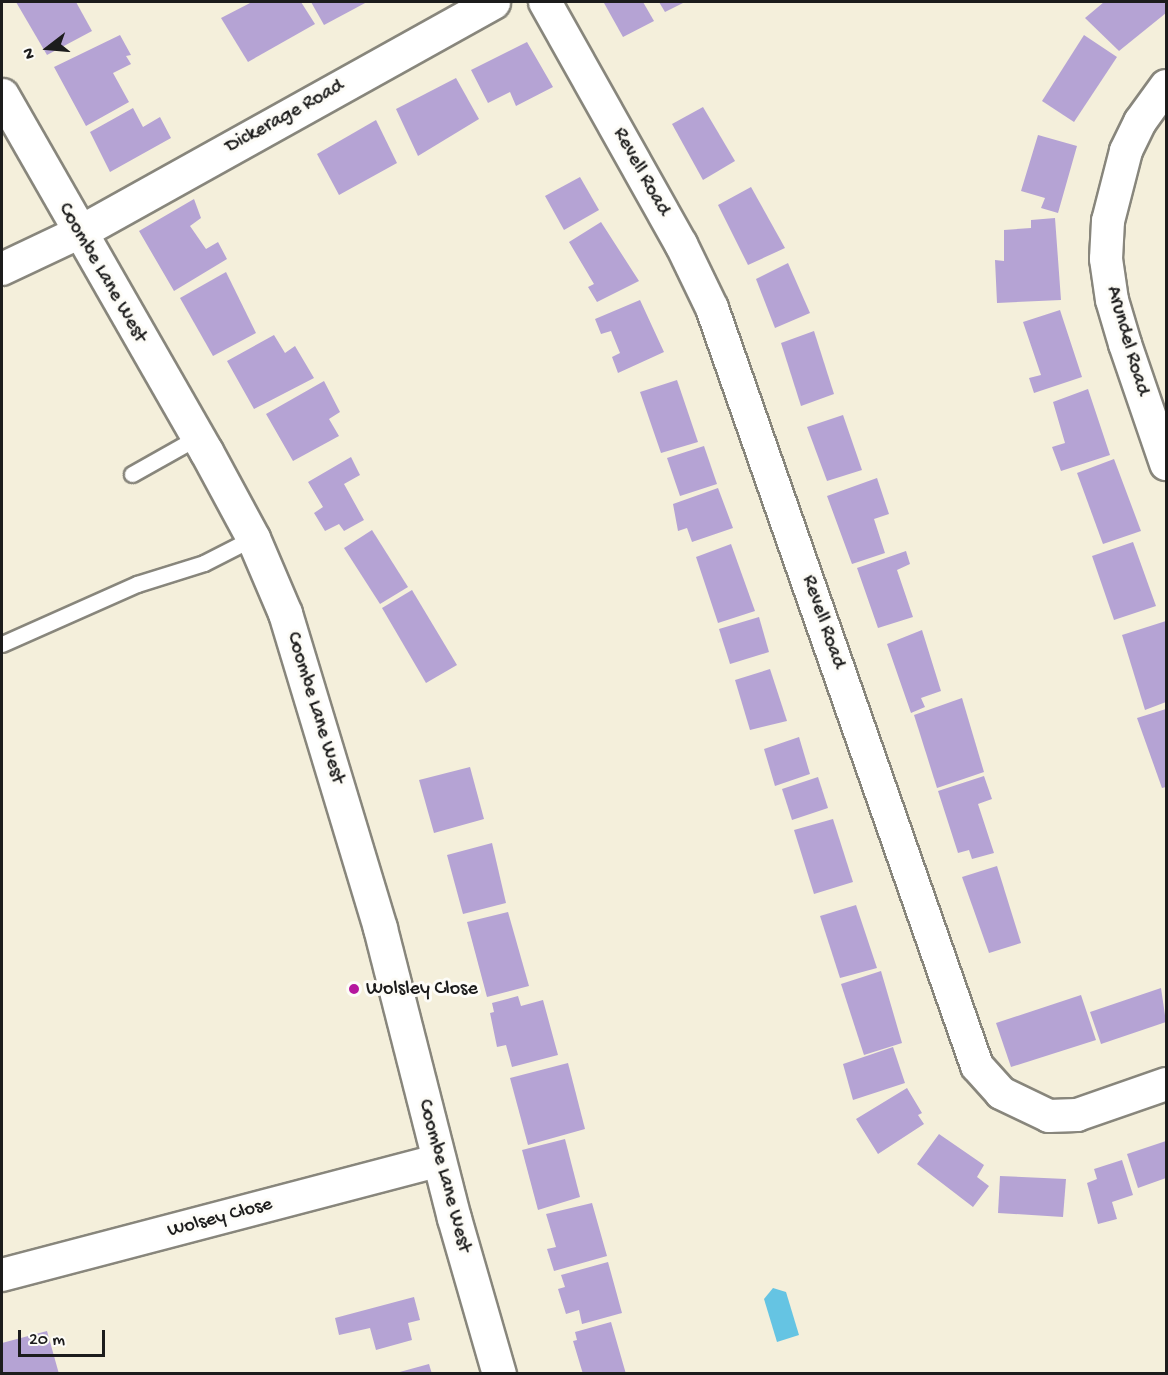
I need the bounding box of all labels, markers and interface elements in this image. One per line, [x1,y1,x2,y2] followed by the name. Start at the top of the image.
[18,18,78,78] north arrow
[20,45,41,61] text: N
[222,75,348,159] street label: Dickerage Road
[607,124,675,220] street label: Revell Road
[52,199,152,347] street label: Coombe Lane West
[1100,284,1154,398] street label: Arundel Road
[796,572,850,672] street label: Revell Road
[281,629,349,787] street label: Coombe Lane West
[366,977,478,1001] place label: Wolsley Close
[347,982,361,996] marker: Wolsley Close
[412,1097,476,1255] street label: Coombe Lane West
[165,1193,275,1243] street label: Wolsey Close
[21,1318,108,1356] scale bar
[29,1330,65,1351] text: 20 m

